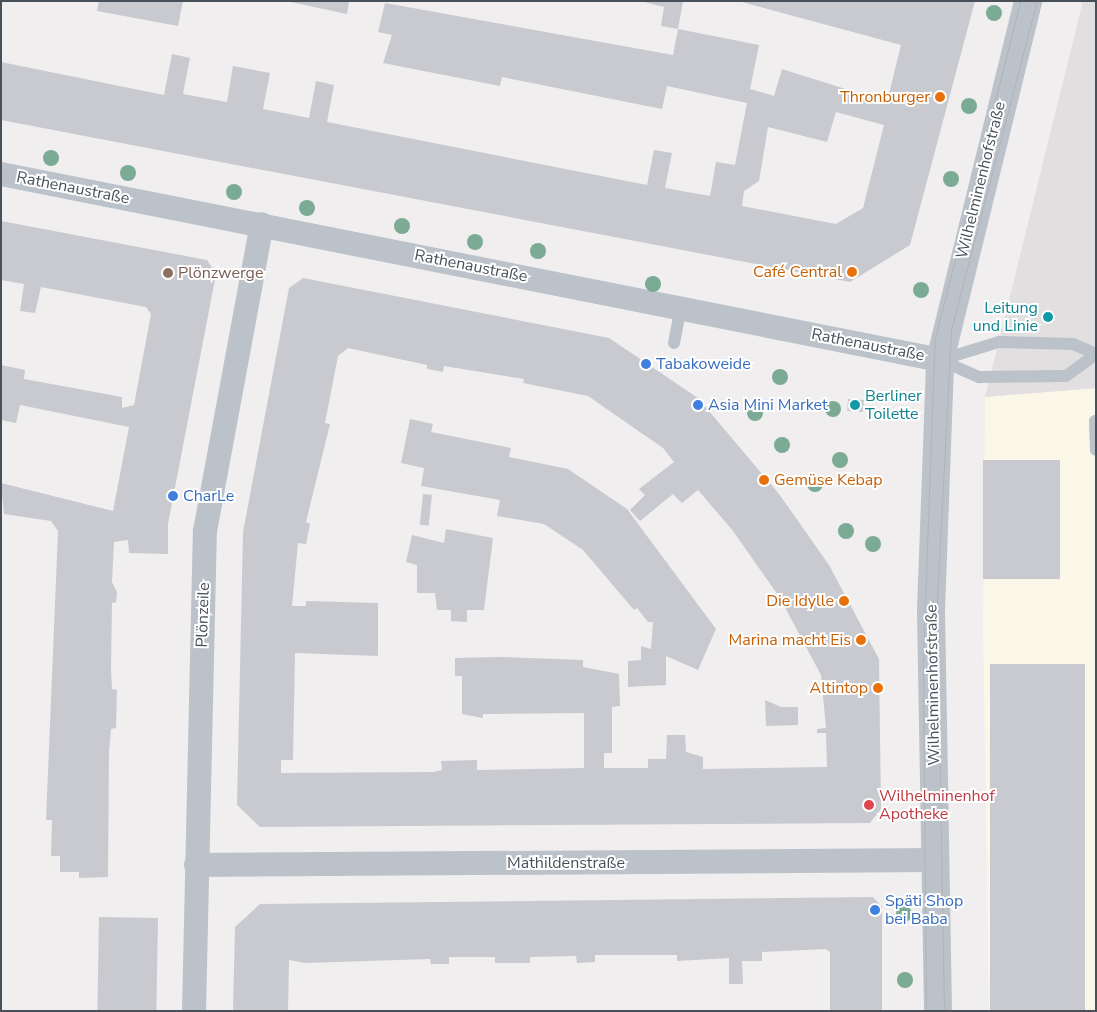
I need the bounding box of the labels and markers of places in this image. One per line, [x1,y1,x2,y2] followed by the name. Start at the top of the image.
[840,87,930,107] place label: Thronburger
[934,91,946,103] marker: Thronburger
[753,262,842,282] place label: Café Central
[178,263,263,283] place label: Plönzwerge
[846,266,858,278] marker: Café Central
[162,267,174,279] marker: Plönzwerge
[973,298,1038,336] place label: Leitung und Linie
[1042,311,1054,323] marker: Leitung und Linie
[656,354,751,374] place label: Tabakoweide
[640,358,652,370] marker: Tabakoweide
[865,386,922,424] place label: Berliner Toilette
[708,395,828,415] place label: Asia Mini Market
[692,399,704,411] marker: Asia Mini Market
[849,399,861,411] marker: Berliner Toilette
[774,470,883,490] place label: Gemüse Kebap
[758,474,770,486] marker: Gemüse Kebap
[183,486,234,506] place label: CharLe
[167,490,179,502] marker: CharLe
[766,591,834,611] place label: Die Idylle
[838,595,850,607] marker: Die Idylle
[729,630,851,650] place label: Marina macht Eis
[855,634,867,646] marker: Marina macht Eis
[810,678,868,698] place label: Altintop
[872,682,884,694] marker: Altintop
[879,786,995,824] place label: Wilhelminenhof Apotheke
[863,799,875,811] marker: Wilhelminenhof Apotheke
[885,891,963,929] place label: Späti Shop bei Baba
[869,904,881,916] marker: Späti Shop bei Baba

